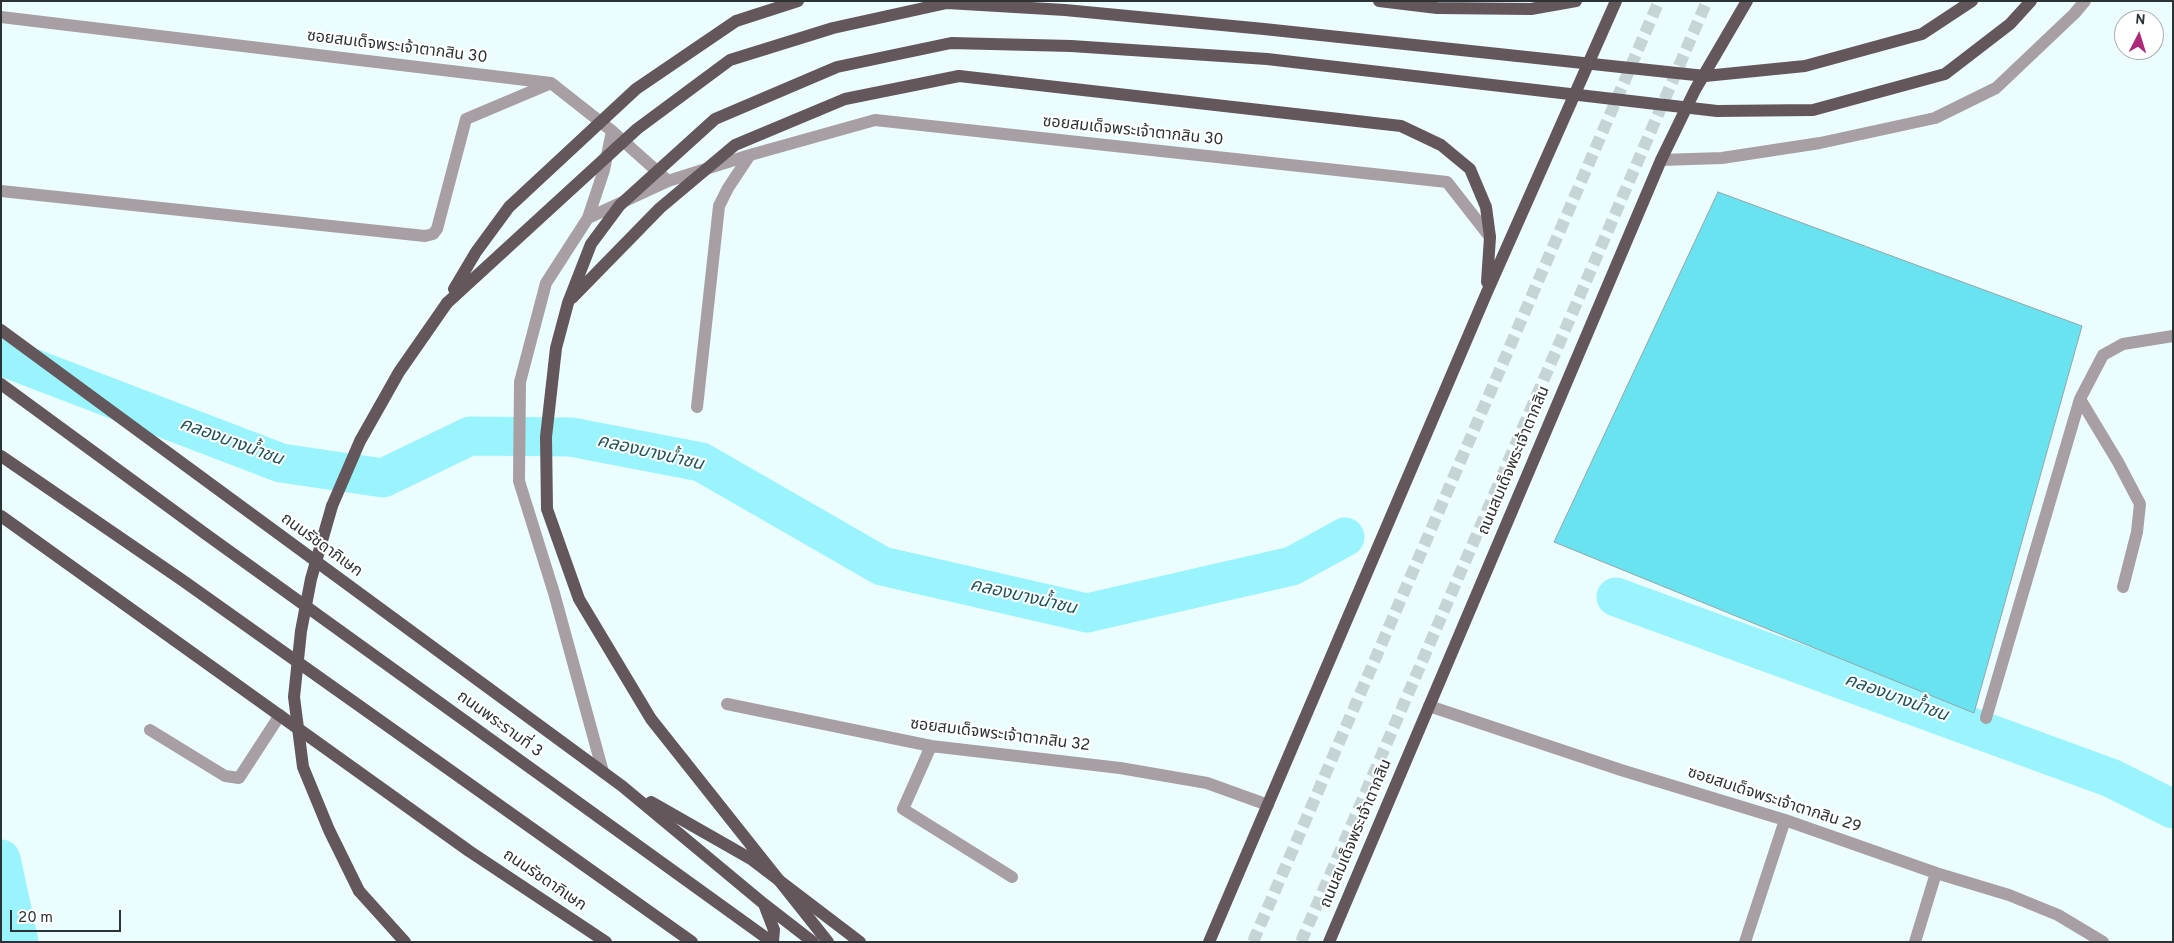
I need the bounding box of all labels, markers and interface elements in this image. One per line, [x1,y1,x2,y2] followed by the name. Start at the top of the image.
[2114,10,2164,60] north arrow
[2135,12,2146,29] text: N
[306,27,488,69] street label: ซอยสมเด็จพระเจ้าตากสิน 30
[1042,113,1224,151] street label: ซอยสมเด็จพระเจ้าตากสิน 30
[1475,384,1555,538] street label: ถนนสมเด็จพระเจ้าตากสิน
[176,414,286,472] water label: คลองบางน้ำชน
[595,431,705,477] water label: คลองบางน้ำชน
[276,510,366,582] street label: ถนนรัชดาภิเษก
[968,575,1078,621] water label: คลองบางน้ำชน
[1841,670,1951,728] water label: คลองบางน้ำชน
[453,688,545,762] street label: ถนนพระรามที่ 3
[909,715,1091,757] street label: ซอยสมเด็จพระเจ้าตากสิน 32
[1317,757,1397,911] street label: ถนนสมเด็จพระเจ้าตากสิน
[1685,764,1863,838] street label: ซอยสมเด็จพระเจ้าตากสิน 29
[499,846,589,916] street label: ถนนรัชดาภิเษก
[12,900,124,932] scale bar
[18,909,53,928] text: 20 m

